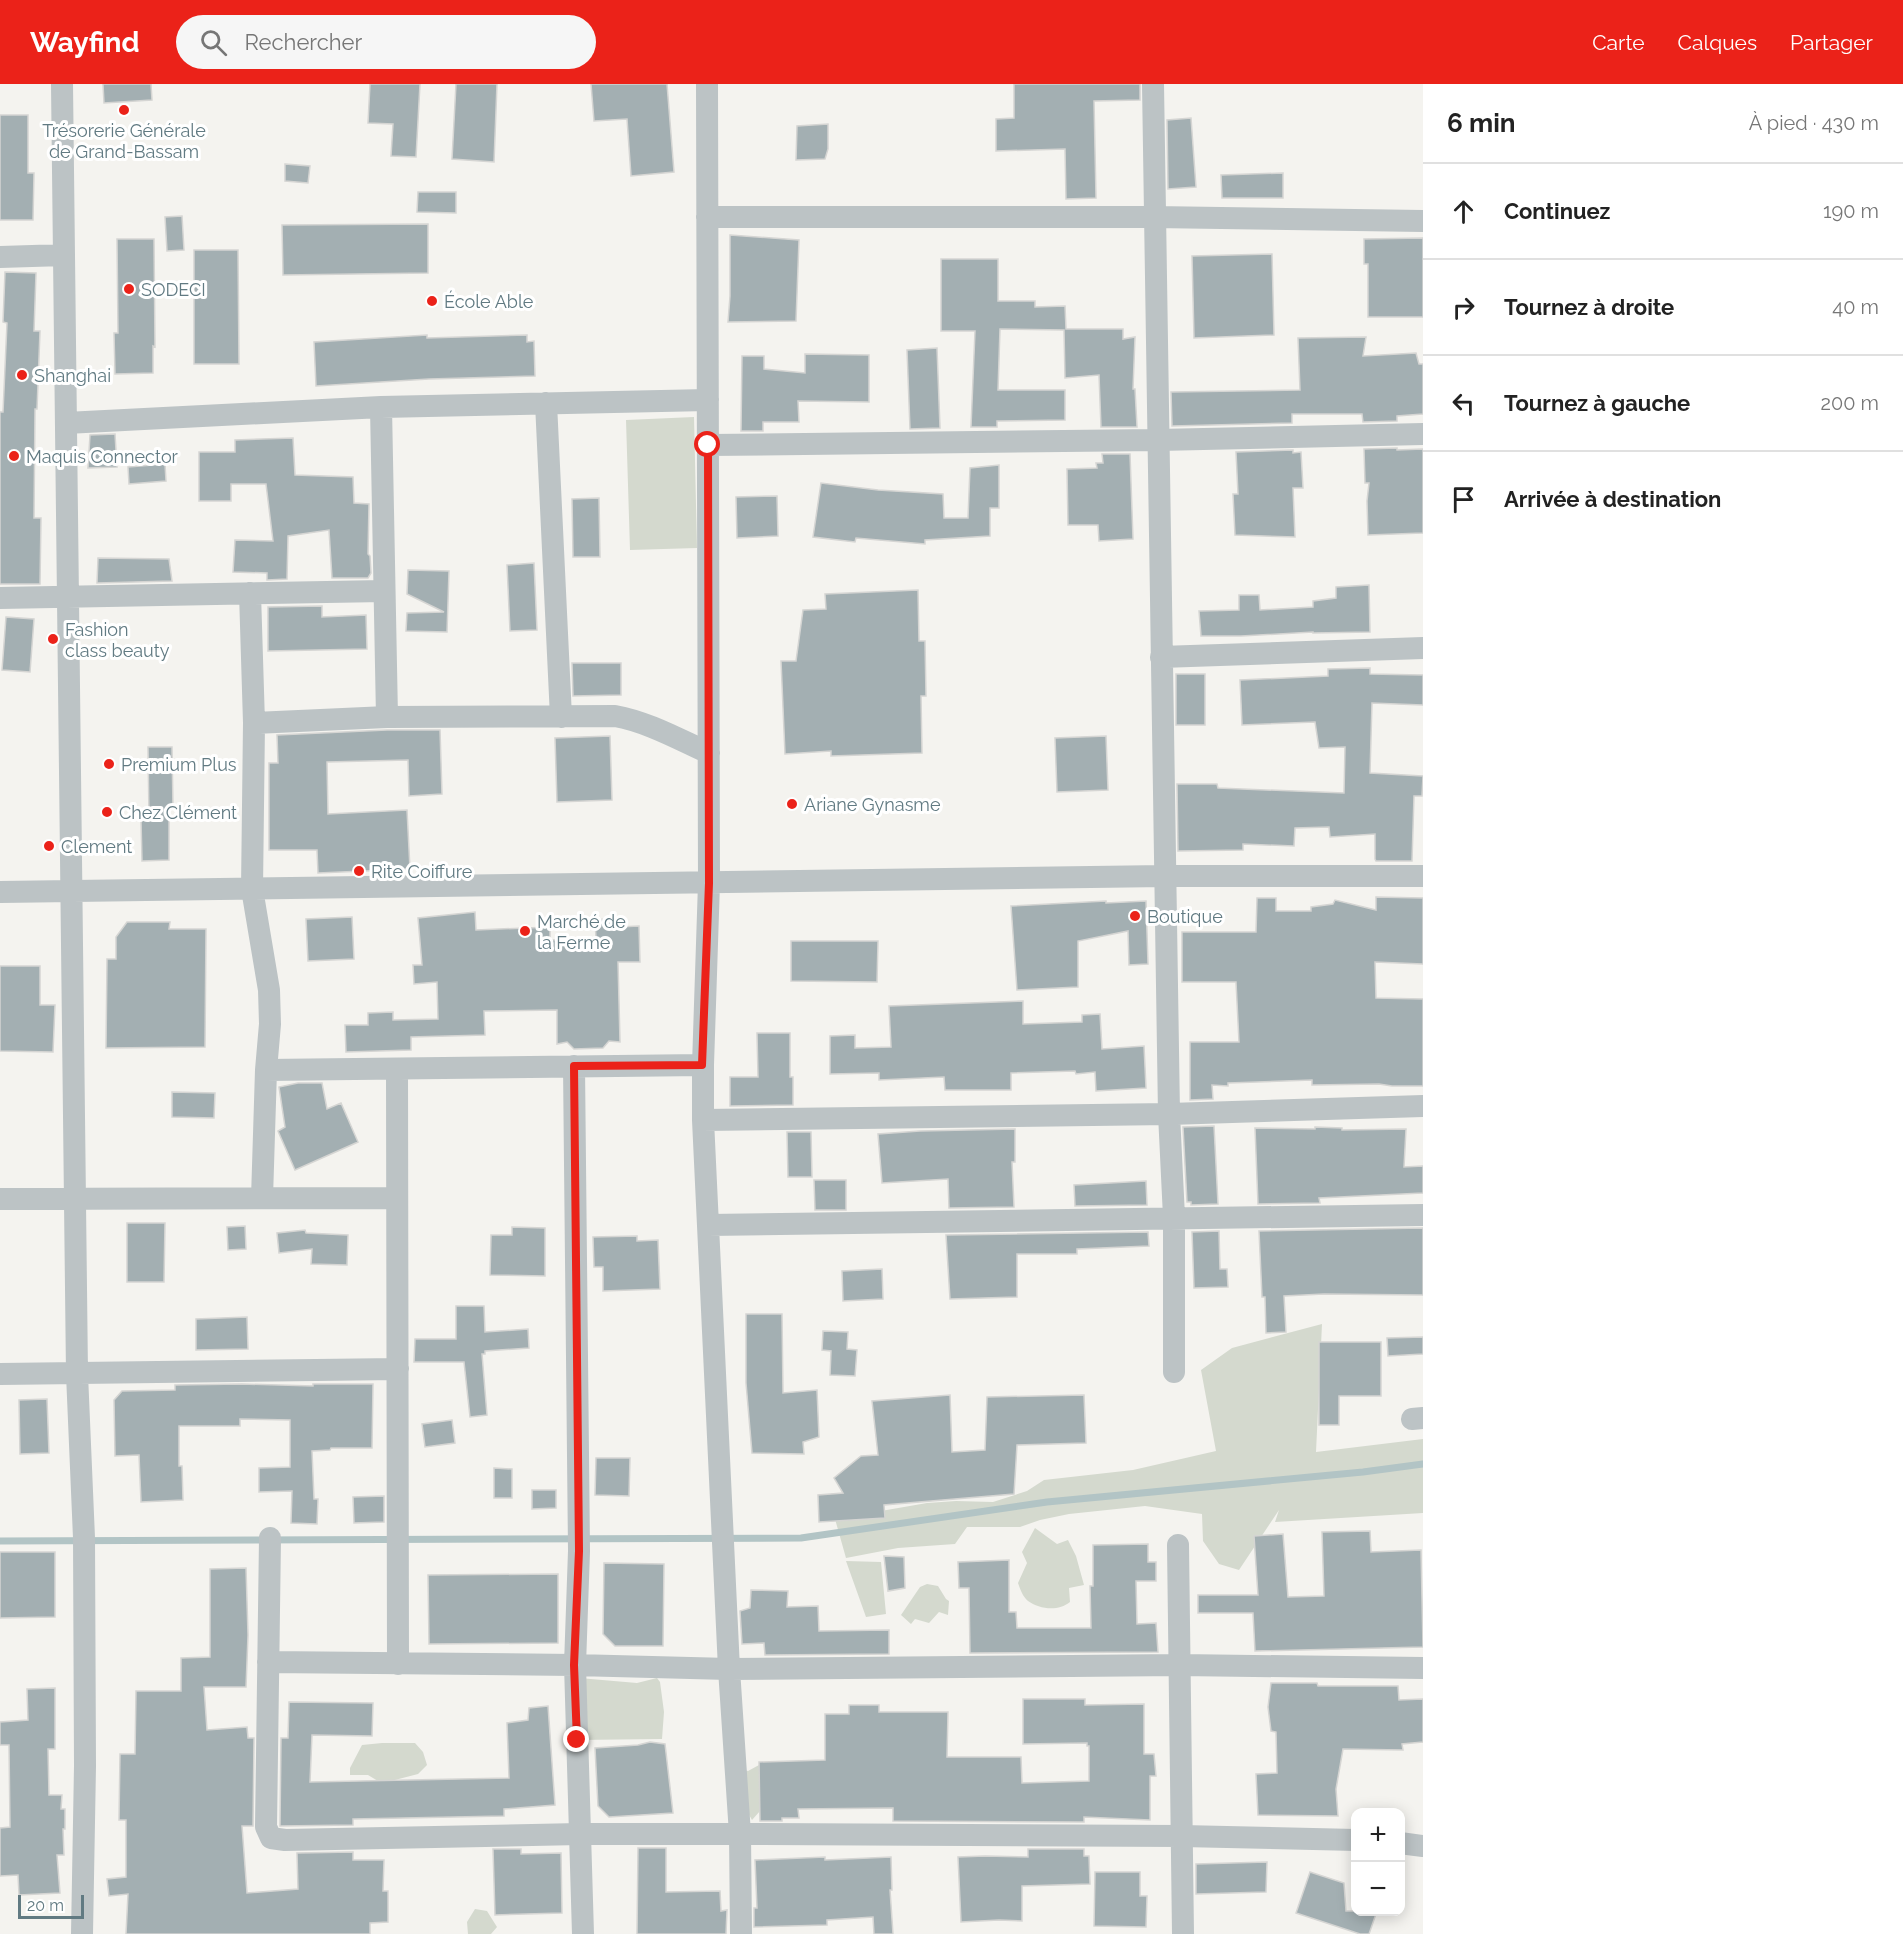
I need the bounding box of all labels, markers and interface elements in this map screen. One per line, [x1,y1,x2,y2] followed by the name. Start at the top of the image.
[176,15,596,69] search box
[30,26,140,59] text: Wayfind
[197,26,230,59] icon: search
[245,29,362,55] text: Rechercher
[1592,30,1645,55] text: Carte
[1678,30,1757,55] text: Calques
[1790,30,1873,55] text: Partager
[117,103,131,117] marker: Trésorerie Générale de Grand-Bassam
[1447,108,1516,138] text: 6 min
[1749,111,1879,135] text: À pied · 430 m
[42,120,206,162] place label: Trésorerie Générale de Grand-Bassam
[1447,195,1480,228] icon: ahead
[1504,198,1610,224] text: Continuez
[1823,199,1879,223] text: 190 m
[141,279,206,300] place label: SODECI
[122,282,136,296] marker: SODECI
[444,290,534,312] place label: École Able
[1447,291,1480,324] icon: right
[425,294,439,308] marker: École Able
[1504,294,1674,320] text: Tournez à droite
[1832,295,1879,319] text: 40 m
[34,365,111,386] place label: Shanghai
[15,368,29,382] marker: Shanghai
[1447,387,1480,420] icon: left
[1504,390,1690,416] text: Tournez à gauche
[1821,391,1879,415] text: 200 m
[694,431,720,457] route start
[26,446,179,467] place label: Maquis Connector
[7,449,21,463] marker: Maquis Connector
[1447,483,1480,516] icon: arrive
[1504,486,1721,512] text: Arrivée à destination
[65,619,170,661] place label: Fashion class beauty
[46,632,60,646] marker: Fashion class beauty
[121,754,237,775] place label: Premium Plus
[102,757,116,771] marker: Premium Plus
[804,794,941,815] place label: Ariane Gynasme
[785,797,799,811] marker: Ariane Gynasme
[119,802,237,823] place label: Chez Clément
[100,805,114,819] marker: Chez Clément
[61,836,132,857] place label: Clement
[42,839,56,853] marker: Clement
[371,861,473,882] place label: Rite Coiffure
[352,864,366,878] marker: Rite Coiffure
[1147,906,1223,927] place label: Boutique
[1128,909,1142,923] marker: Boutique
[537,911,626,953] place label: Marché de la Ferme
[518,924,532,938] marker: Marché de la Ferme
[563,1726,589,1752] route end
[1351,1808,1405,1916] map controls
[1351,1808,1405,1862] button: +
[1351,1862,1405,1916] button: −
[18,1892,84,1920] scale bar
[27,1896,64,1915] text: 20 m

